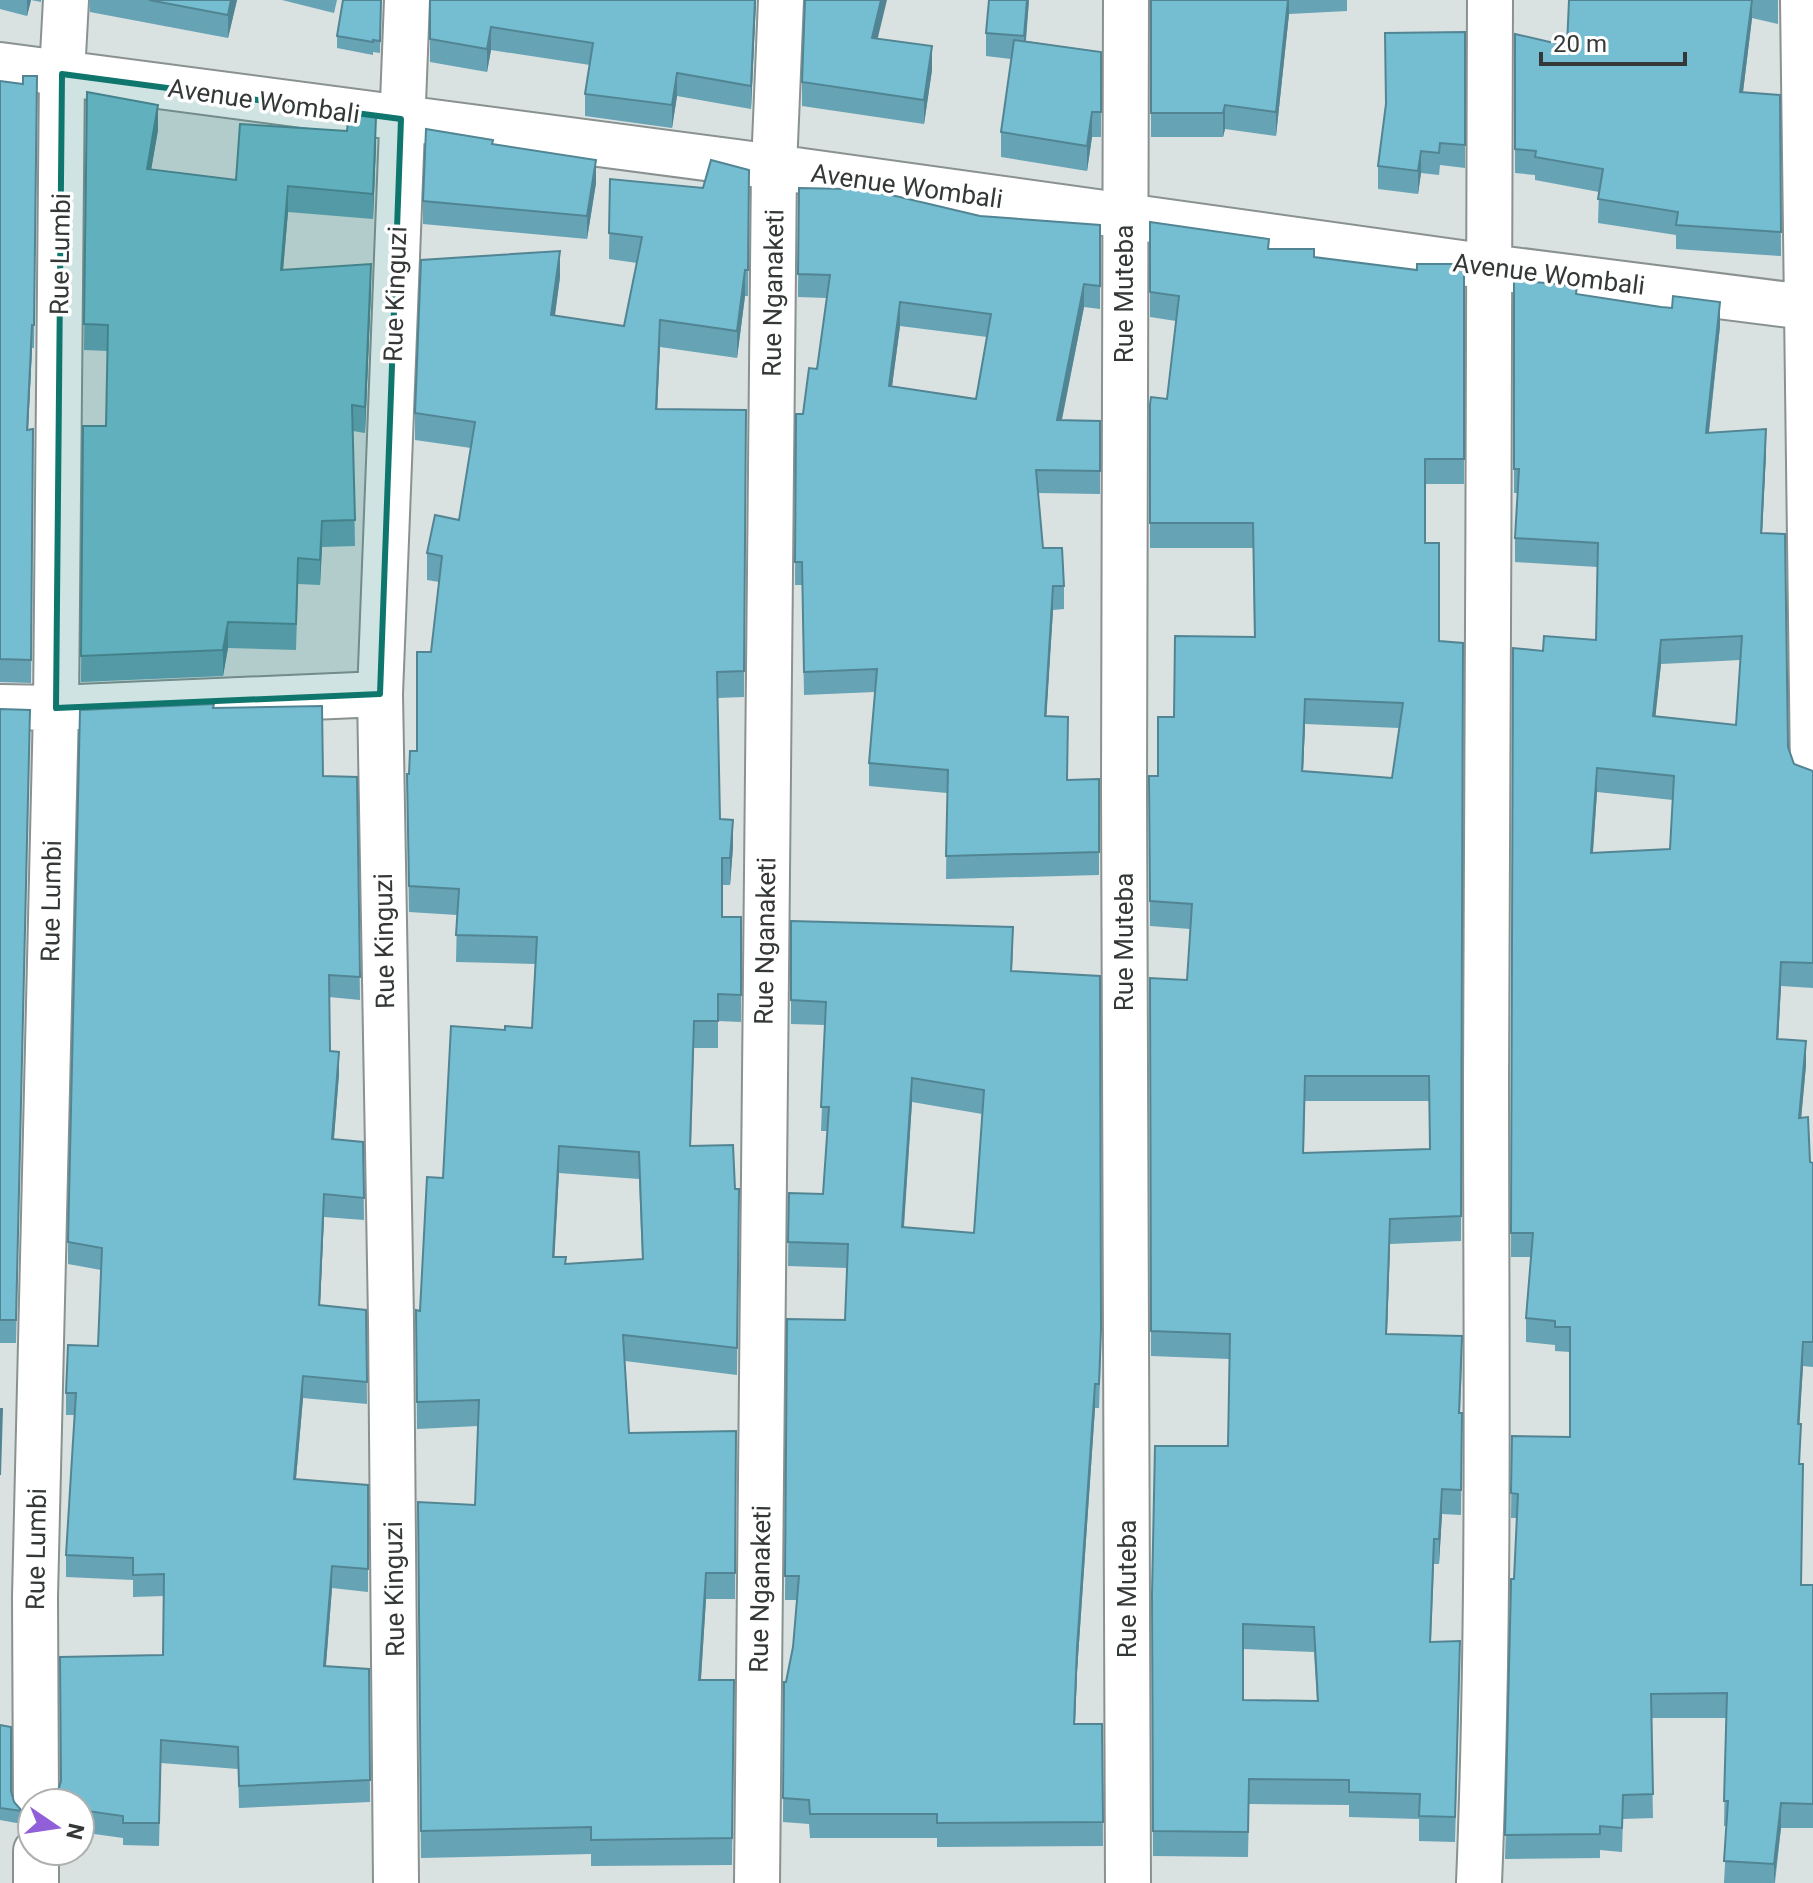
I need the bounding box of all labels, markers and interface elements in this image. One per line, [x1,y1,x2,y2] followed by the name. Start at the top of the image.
[1541,16,1685,66] scale bar
[1553,30,1607,58] text: 20 m
[166,73,362,129] street label: Avenue Wombali
[809,158,1005,214] street label: Avenue Wombali
[44,193,76,315] street label: Rue Lumbi
[757,209,789,377] street label: Rue Nganaketi
[1109,225,1139,363] street label: Rue Muteba
[378,226,412,362] street label: Rue Kinguzi
[1451,247,1647,301] street label: Avenue Wombali
[35,840,67,962] street label: Rue Lumbi
[749,857,781,1025] street label: Rue Nganaketi
[368,873,400,1009] street label: Rue Kinguzi
[1109,873,1139,1011] street label: Rue Muteba
[20,1488,52,1610] street label: Rue Lumbi
[744,1505,776,1673] street label: Rue Nganaketi
[1112,1520,1142,1658] street label: Rue Muteba
[378,1521,410,1657] street label: Rue Kinguzi
[16,1787,96,1867] north arrow
[61,1821,89,1842] text: N

